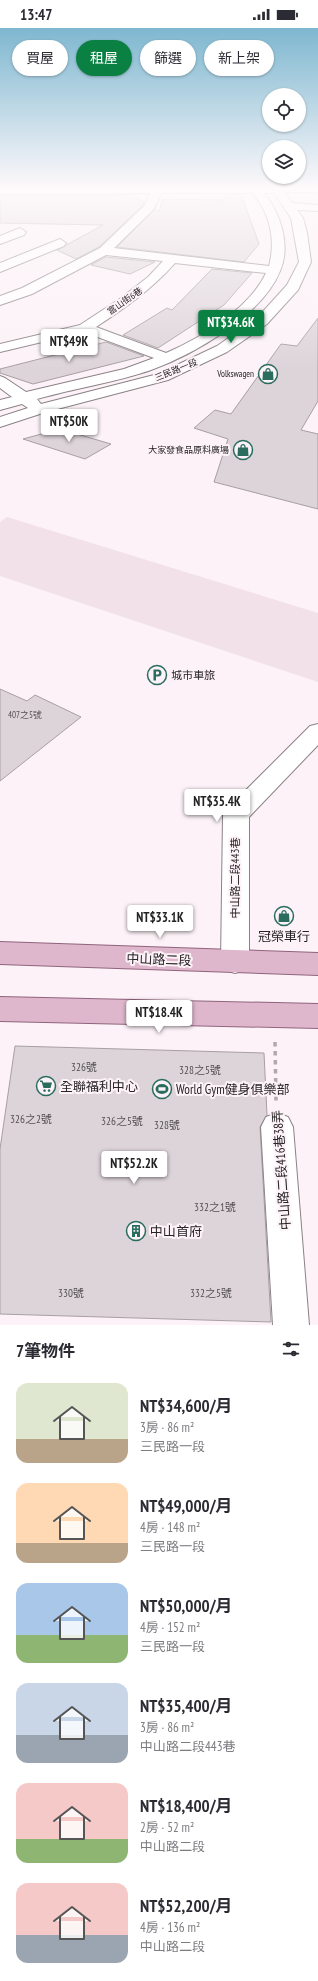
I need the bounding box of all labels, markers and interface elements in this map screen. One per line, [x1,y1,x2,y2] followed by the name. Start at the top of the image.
[20,5,52,24] text: 13:47
[12,40,68,76] chip: 買屋
[76,40,132,76] chip: 租屋
[140,40,196,76] chip: 篩選
[204,40,274,76] chip: 新上架
[262,88,306,184] map controls
[262,88,306,132] button: locate
[262,140,306,184] button: layers
[105,285,144,317] street label: 富山街6巷
[190,310,272,344] pin: NT$34.6K
[207,314,255,331] text: NT$34.6K
[36,329,102,363] pin: NT$49K
[50,333,88,350] text: NT$49K
[153,356,199,383] street label: 三民路一段
[257,363,279,385] shop icon: Volkswagen
[216,368,254,379] place label: Volkswagen
[36,409,102,443] pin: NT$50K
[50,413,88,430] text: NT$50K
[232,439,254,461] shop icon: 大家發食品原料廣場
[148,444,229,455] place label: 大家發食品原料廣場
[146,664,168,686] parking icon: 城市車旅
[171,668,215,682] place label: 城市車旅
[8,709,42,720] house number: 407之5號
[176,789,258,823] pin: NT$35.4K
[193,793,241,810] text: NT$35.4K
[228,838,242,918] street label: 中山路二段443巷
[119,905,201,939] pin: NT$33.1K
[273,905,295,927] shop icon: 冠榮車行
[136,909,184,926] text: NT$33.1K
[258,928,310,945] place label: 冠榮車行
[126,950,192,969] street label: 中山路二段
[118,1000,200,1034] pin: NT$18.4K
[135,1004,183,1021] text: NT$18.4K
[71,1060,97,1074] house number: 326號
[179,1063,221,1077] house number: 328之5號
[35,1075,57,1097] supermarket icon: 全聯福利中心
[60,1078,138,1095] place label: 全聯福利中心
[151,1078,173,1100] sports icon: World Gym健身俱樂部
[176,1081,290,1098] place label: World Gym健身俱樂部
[269,1109,294,1231] street label: 中山路二段416巷38弄
[10,1112,52,1126] house number: 326之2號
[101,1114,143,1128] house number: 326之5號
[154,1118,180,1132] house number: 328號
[93,1151,175,1185] pin: NT$52.2K
[110,1155,158,1172] text: NT$52.2K
[194,1200,236,1214] house number: 332之1號
[125,1220,147,1242] building icon: 中山首府
[150,1223,202,1240] place label: 中山首府
[58,1286,84,1300] house number: 330號
[190,1286,232,1300] house number: 332之5號
[280,1338,302,1360] icon: filters
[16,1340,75,1362] text: 7筆物件
[140,1395,233,1417] text: NT$34,600/月
[48,1399,96,1447] icon: home
[140,1419,194,1436] text: 3房 · 86 m²
[140,1438,205,1455] text: 三民路一段
[140,1495,233,1517] text: NT$49,000/月
[48,1499,96,1547] icon: home
[140,1519,200,1536] text: 4房 · 148 m²
[140,1538,205,1555] text: 三民路一段
[140,1595,233,1617] text: NT$50,000/月
[48,1599,96,1647] icon: home
[140,1619,200,1636] text: 4房 · 152 m²
[140,1638,205,1655] text: 三民路一段
[140,1695,233,1717] text: NT$35,400/月
[48,1699,96,1747] icon: home
[140,1719,194,1736] text: 3房 · 86 m²
[140,1738,236,1755] text: 中山路二段443巷
[140,1795,233,1817] text: NT$18,400/月
[48,1799,96,1847] icon: home
[140,1819,194,1836] text: 2房 · 52 m²
[140,1838,205,1855] text: 中山路二段
[140,1895,233,1917] text: NT$52,200/月
[48,1899,96,1947] icon: home
[140,1919,200,1936] text: 4房 · 136 m²
[140,1938,205,1955] text: 中山路二段

